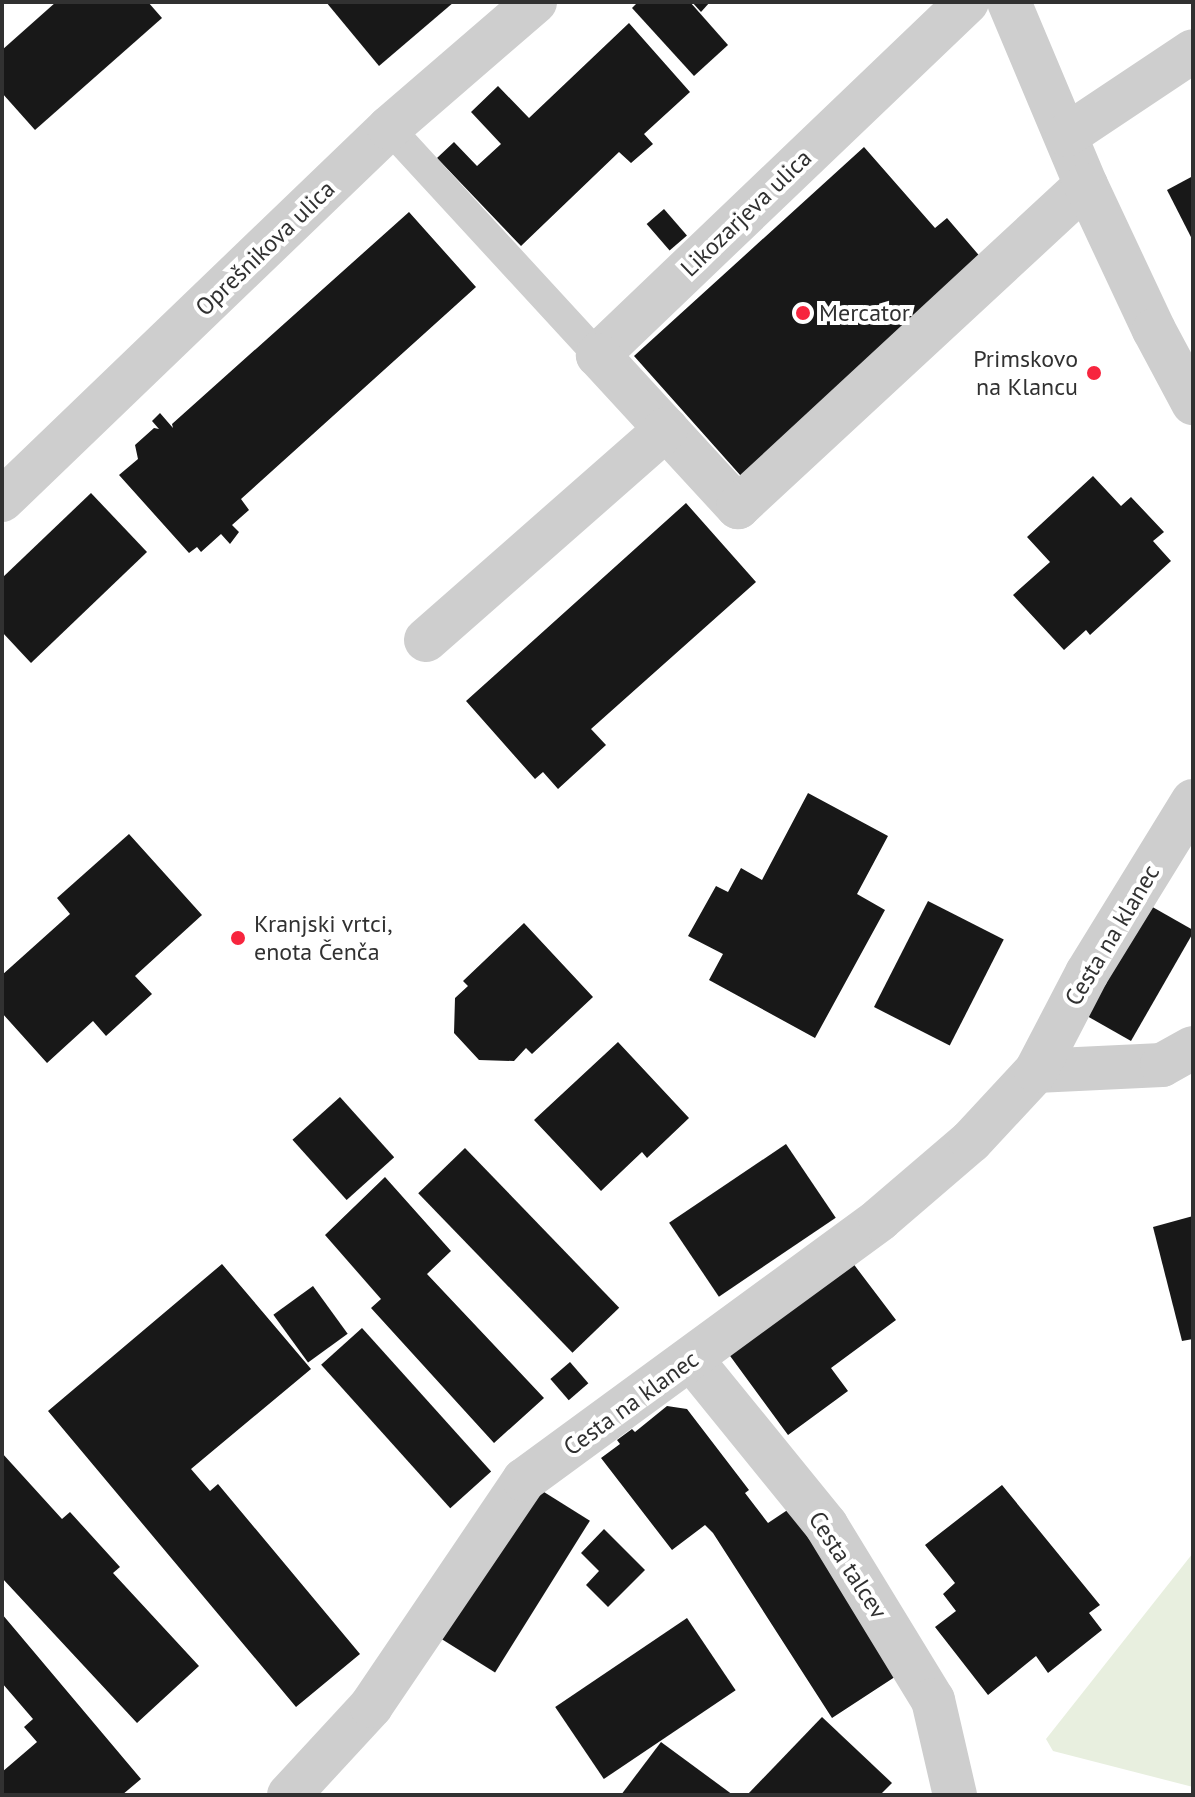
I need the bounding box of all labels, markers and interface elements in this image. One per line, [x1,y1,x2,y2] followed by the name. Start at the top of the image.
[675,143,817,283] street label: Likozarjeva ulica
[189,174,341,322] street label: Oprešnikova ulica
[819,299,910,327] place label: Mercator
[794,304,812,322] marker: Mercator
[973,345,1078,401] place label: Primskovo na Klancu
[1085,364,1103,382] marker: Primskovo na Klancu
[1059,859,1165,1011] street label: Cesta na klanec
[254,910,393,966] place label: Kranjski vrtci, enota Čenča
[229,929,247,947] marker: Kranjski vrtci, enota Čenča
[558,1345,704,1461] street label: Cesta na klanec
[803,1506,893,1624] street label: Cesta talcev

